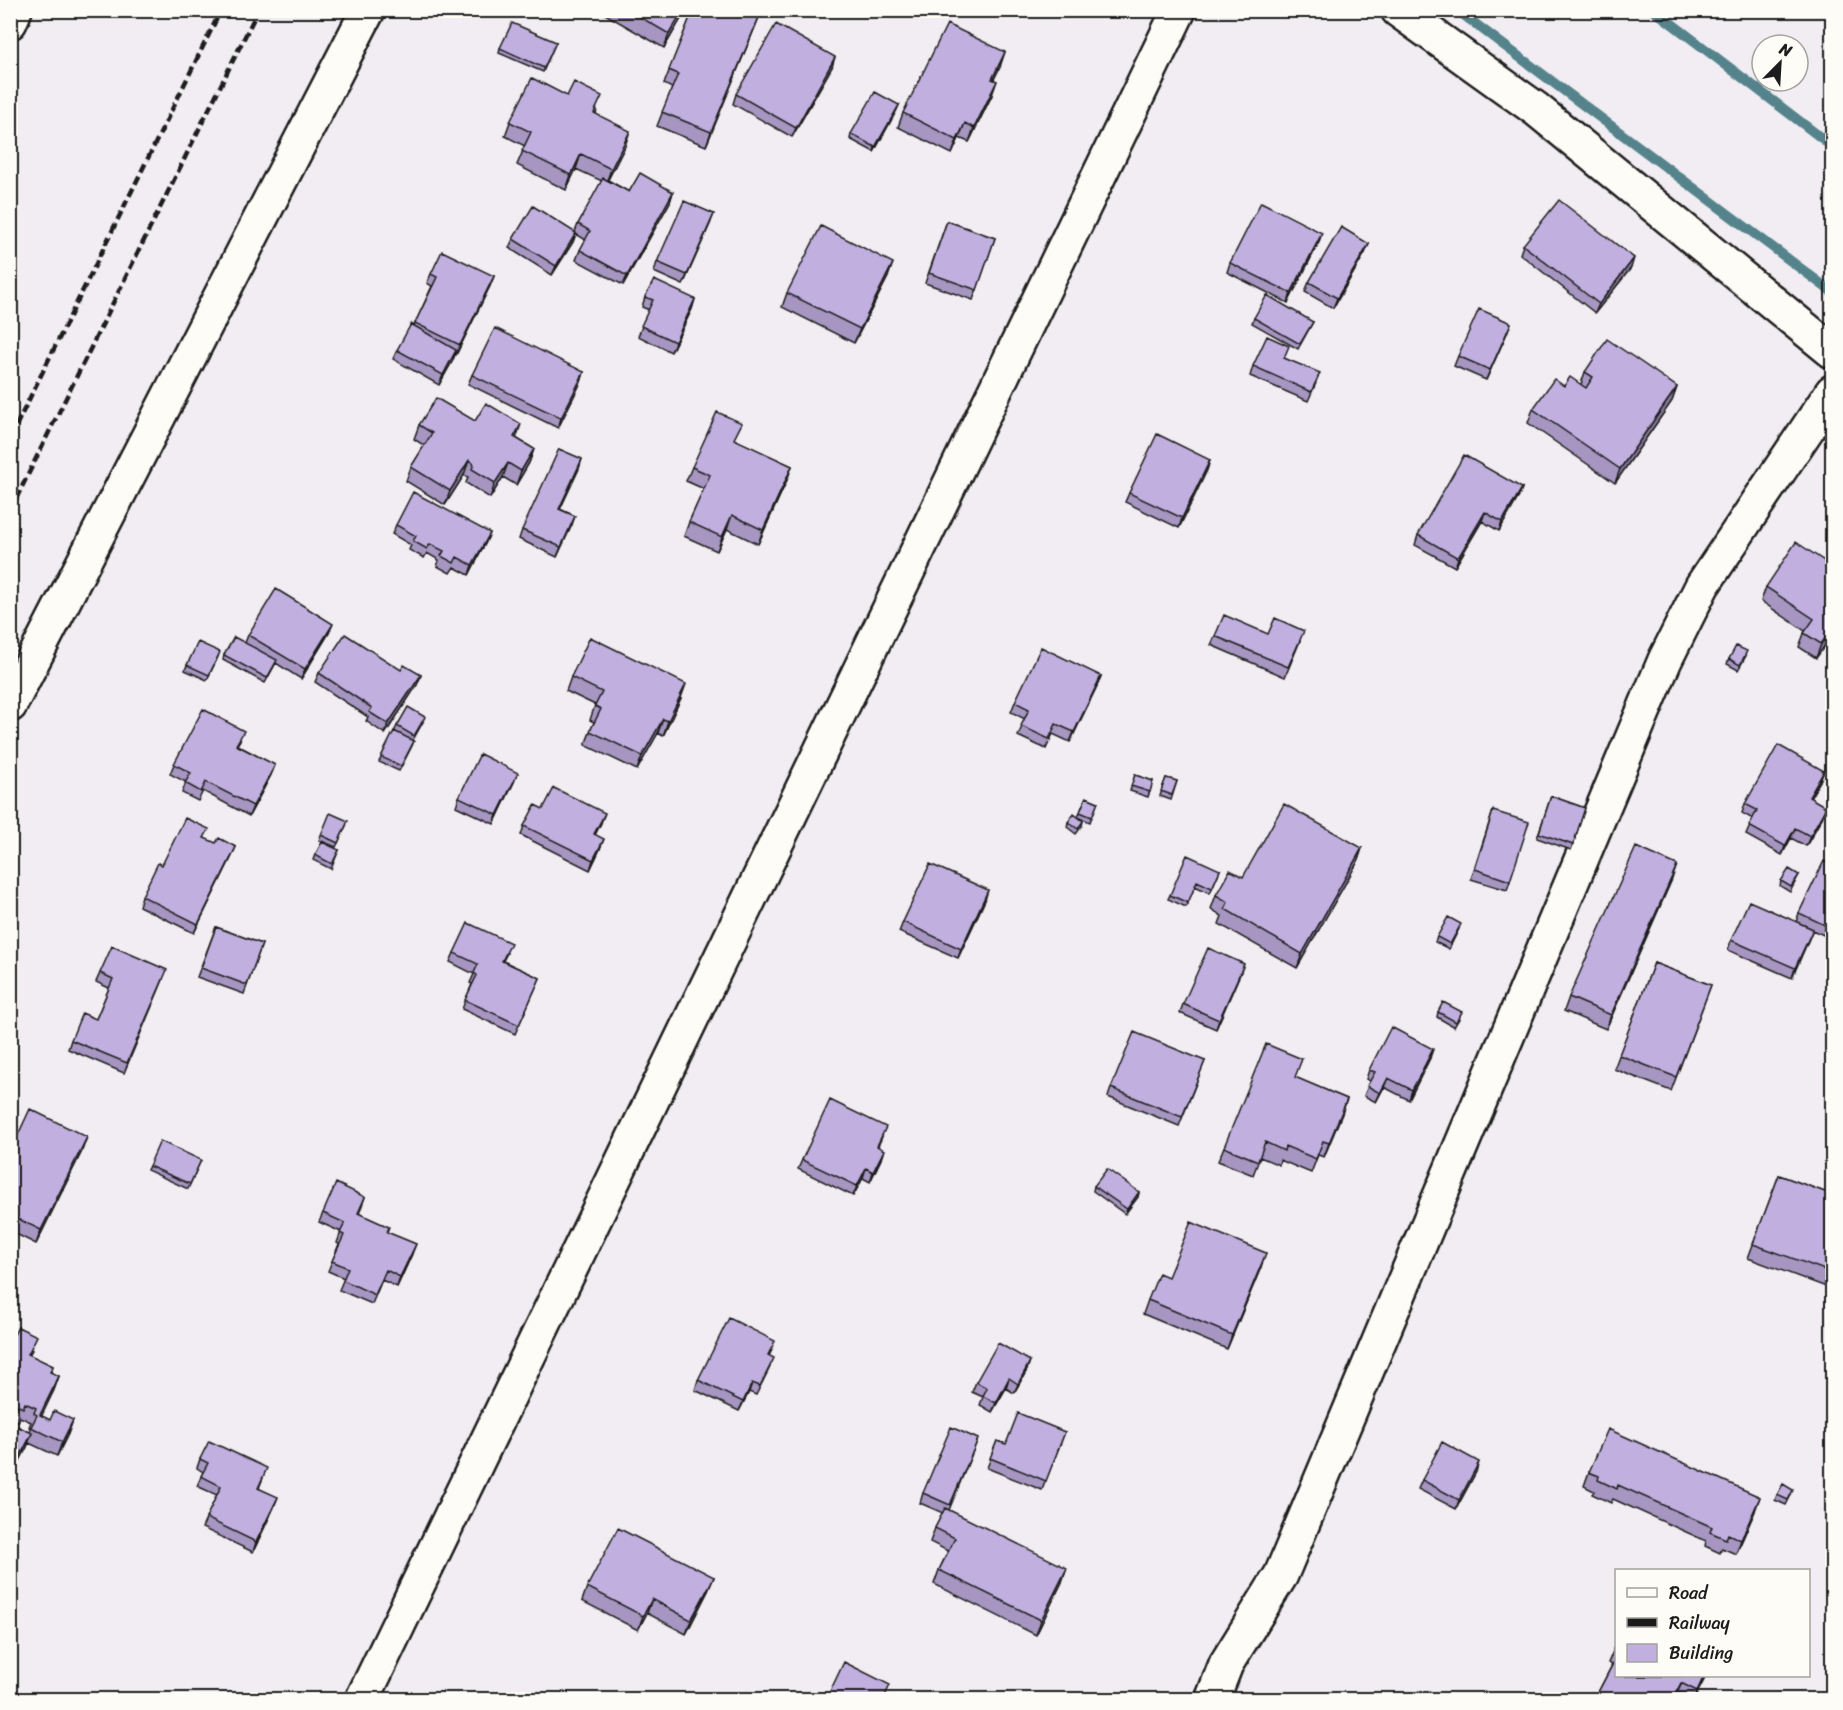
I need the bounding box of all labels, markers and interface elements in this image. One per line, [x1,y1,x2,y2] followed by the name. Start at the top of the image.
[1750,33,1810,93] north arrow
[1774,34,1798,66] text: N
[1615,1569,1810,1677] legend
[1669,1577,1709,1609] text: Road
[1669,1607,1731,1639] text: Railway
[1669,1637,1733,1669] text: Building

